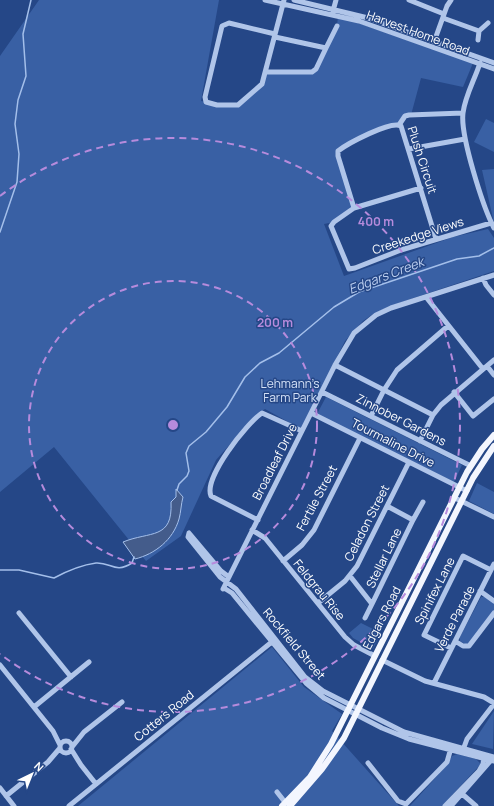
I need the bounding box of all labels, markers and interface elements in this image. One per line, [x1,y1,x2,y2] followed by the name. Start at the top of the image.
[364,6,472,59] street label: Harvest Home Road
[404,124,441,196] street label: Plush Circuit
[358,213,394,230] text: 400 m
[370,213,466,258] street label: Creekedge Views
[346,251,429,298] water label: Edgars Creek
[257,314,293,331] text: 200 m
[261,375,319,406] park label: Lehmann’s Farm Park
[353,389,449,450] street label: Zinnober Gardens
[348,414,438,471] street label: Tourmaline Drive
[166,418,180,432] centre of rings
[248,421,301,503] street label: Broadleaf Drive
[292,462,341,534] street label: Fertile Street
[340,481,393,564] street label: Celadon Street
[362,525,405,591] street label: Stellar Lane
[410,554,459,627] street label: Spinifex Lane
[290,556,349,624] street label: Feldgrau Rise
[430,582,479,655] street label: Verde Parade
[358,583,405,652] street label: Edgars Road
[259,604,330,683] street label: Rockfield Street
[130,686,197,745] street label: Cotters Road
[12,754,52,794] north arrow
[31,758,47,775] text: N

